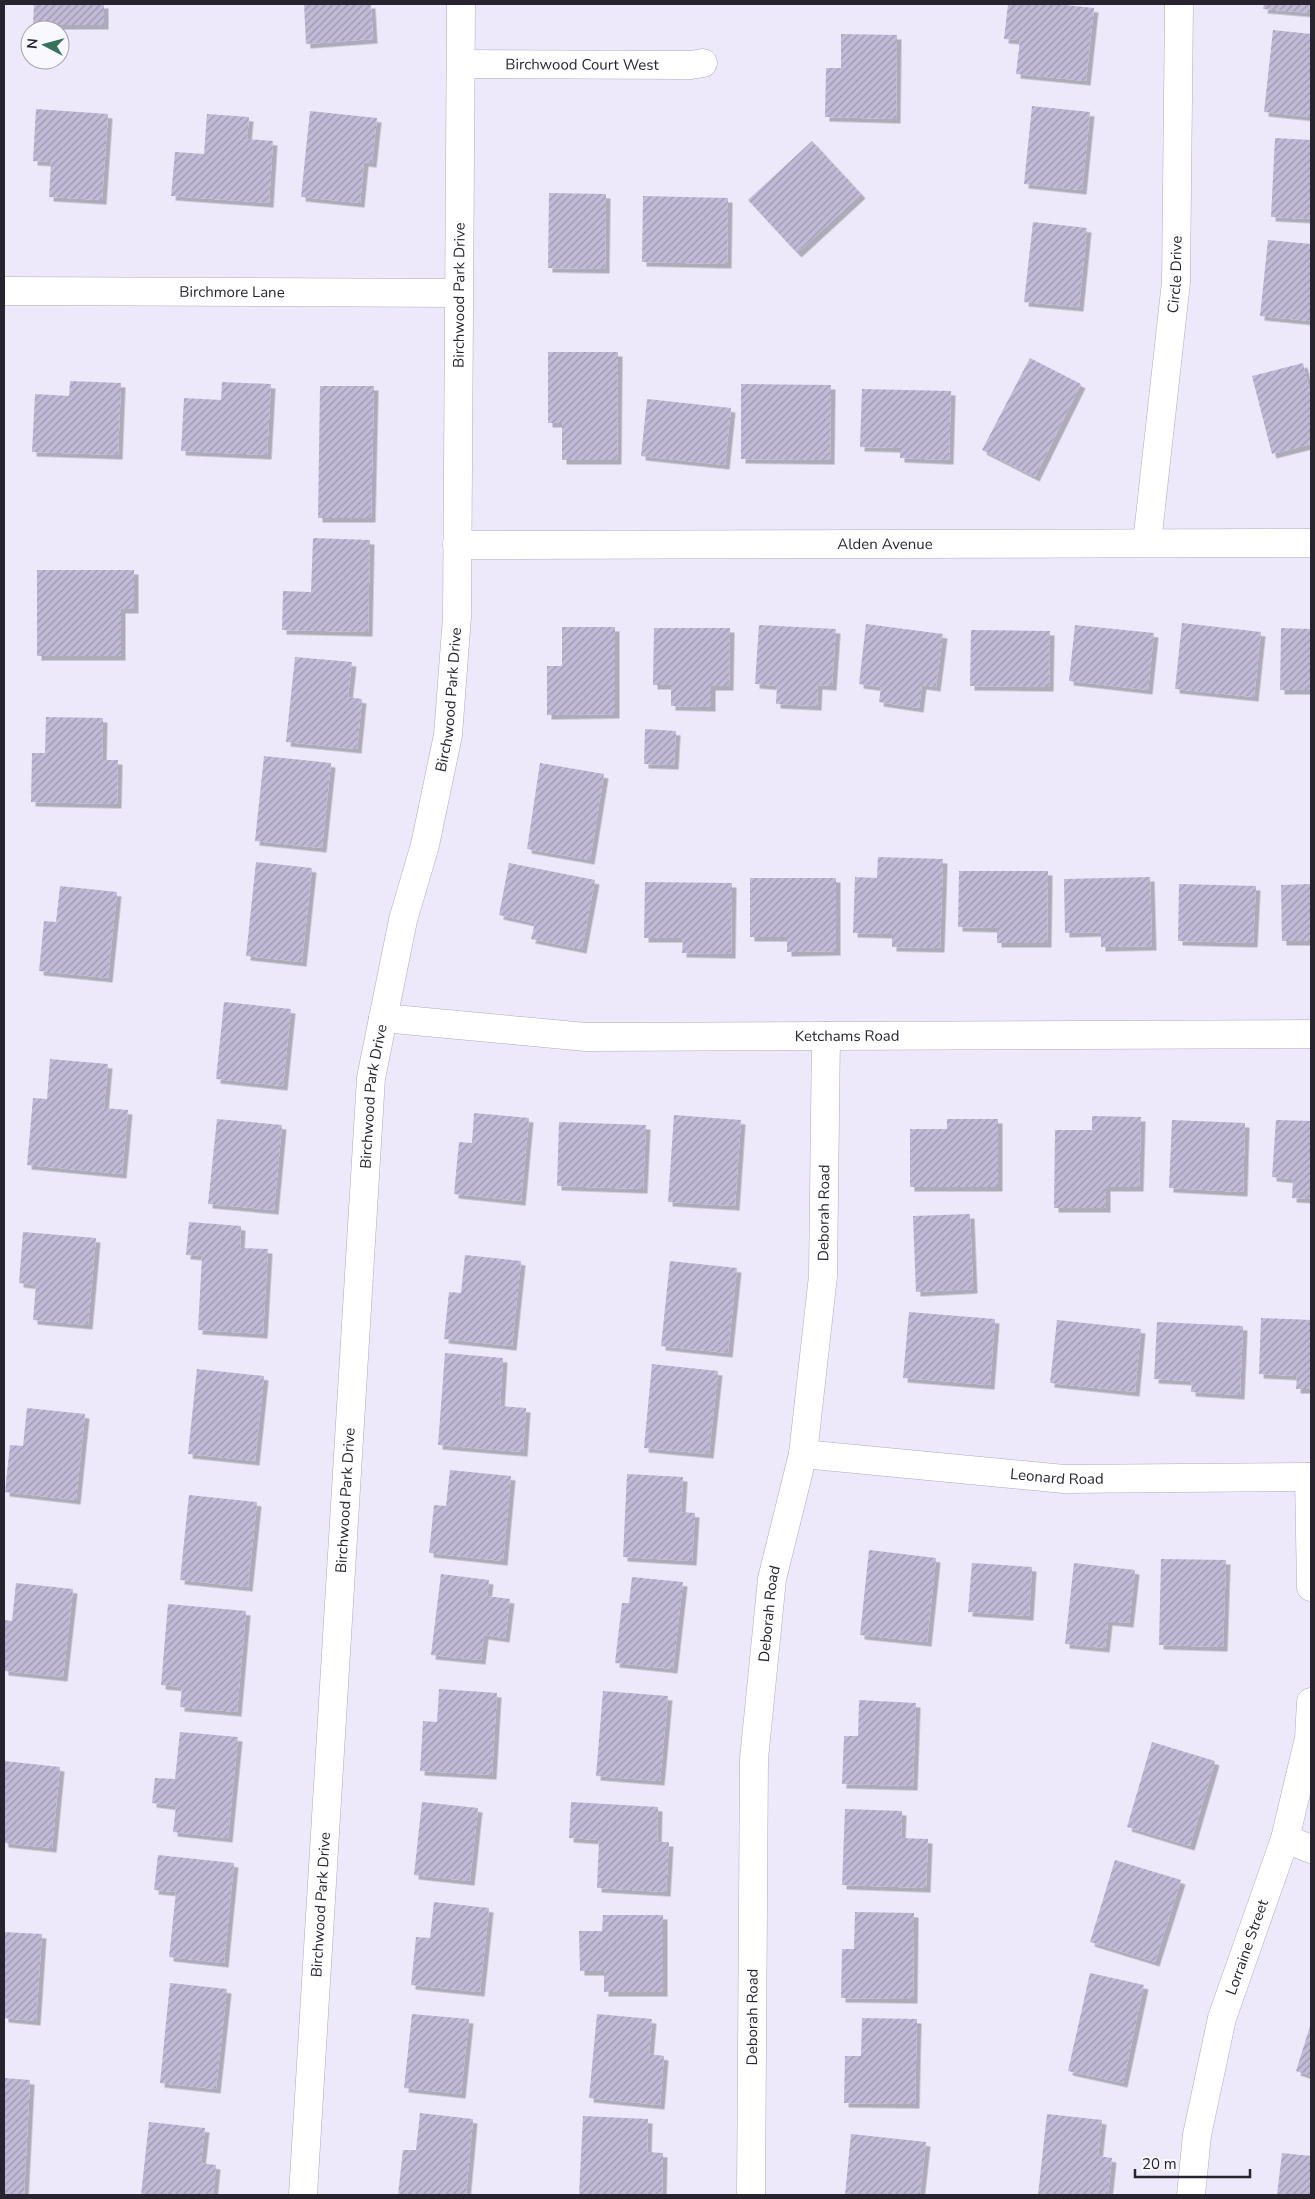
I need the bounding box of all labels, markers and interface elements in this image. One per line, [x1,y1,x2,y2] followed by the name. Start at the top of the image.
[20,20,70,70] north arrow
[23,37,43,50] text: N
[505,54,659,75] street label: Birchwood Court West
[449,222,470,368] street label: Birchwood Park Drive
[1163,236,1186,314] street label: Circle Drive
[179,282,285,302] street label: Birchmore Lane
[837,534,933,554] street label: Alden Avenue
[431,627,466,774] street label: Birchwood Park Drive
[355,1022,392,1169] street label: Birchwood Park Drive
[795,1026,899,1046] street label: Ketchams Road
[813,1164,834,1261] street label: Deborah Road
[331,1427,360,1574] street label: Birchwood Park Drive
[1009,1464,1104,1489] street label: Leonard Road
[754,1564,785,1663] street label: Deborah Road
[306,1831,335,1978] street label: Birchwood Park Drive
[1221,1896,1273,1998] street label: Lorraine Street
[742,1969,763,2065] street label: Deborah Road
[1135,2146,1250,2178] scale bar
[1142,2154,1177,2174] text: 20 m

